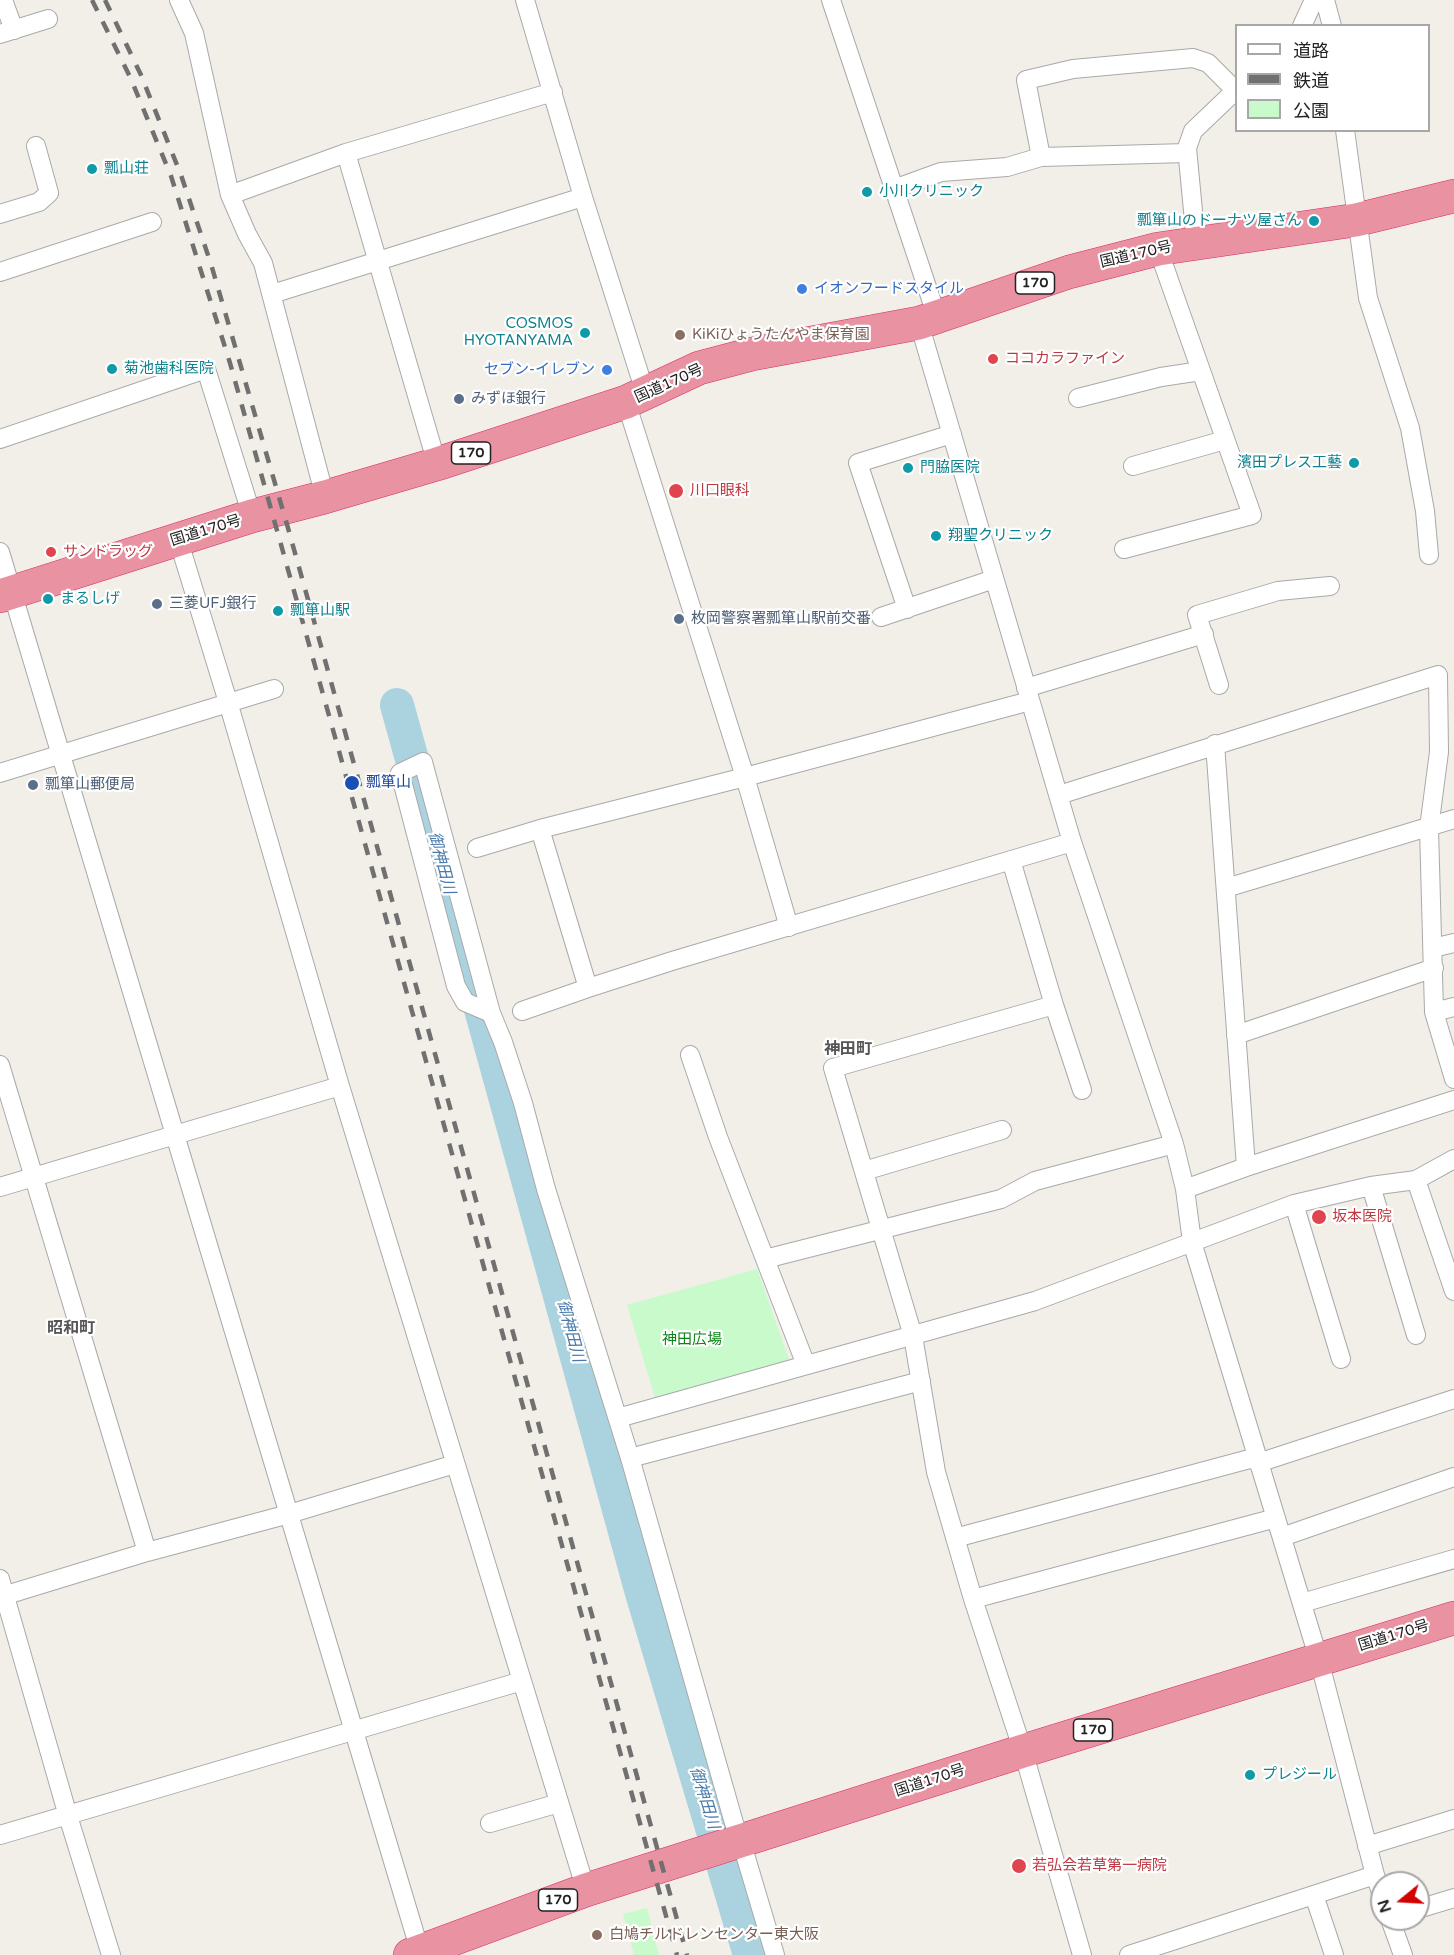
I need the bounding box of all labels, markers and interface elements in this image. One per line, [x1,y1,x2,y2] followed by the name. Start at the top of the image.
[1235,24,1430,132] legend
[1293,40,1329,62] text: 道路
[1293,70,1329,92] text: 鉄道
[1293,100,1329,122] text: 公園
[104,160,149,178] place label: 瓢山荘
[85,162,99,176] marker: 瓢山荘
[879,183,984,201] place label: 小川クリニック
[860,185,874,199] marker: 小川クリニック
[1137,212,1302,230] place label: 瓢箪山のドーナツ屋さん
[1307,214,1321,228] marker: 瓢箪山のドーナツ屋さん
[1098,238,1174,272] street label: 国道170号
[1016,272,1054,294] road number: 170
[814,280,964,298] place label: イオンフードスタイル
[795,282,809,296] marker: イオンフードスタイル
[464,315,573,350] place label: COSMOS HYOTANYAMA
[578,326,592,340] marker: COSMOS HYOTANYAMA
[692,326,869,344] place label: KiKiひょうたんやま保育園
[673,328,687,342] marker: KiKiひょうたんやま保育園
[1005,350,1125,368] place label: ココカラファイン
[986,352,1000,366] marker: ココカラファイン
[124,360,214,378] place label: 菊池歯科医院
[484,361,595,379] place label: セブン-イレブン
[632,361,706,407] street label: 国道170号
[105,362,119,376] marker: 菊池歯科医院
[600,363,614,377] marker: セブン-イレブン
[471,390,546,408] place label: みずほ銀行
[452,392,466,406] marker: みずほ銀行
[452,442,490,464] road number: 170
[1237,454,1342,472] place label: 濱田プレス工藝
[1347,456,1361,470] marker: 濱田プレス工藝
[920,459,980,477] place label: 門脇医院
[901,461,915,475] marker: 門脇医院
[667,482,685,500] marker: 川口眼科
[690,482,750,500] place label: 川口眼科
[168,512,244,550] street label: 国道170号
[948,527,1053,545] place label: 翔聖クリニック
[929,529,943,543] marker: 翔聖クリニック
[63,543,153,561] place label: サンドラッグ
[44,545,58,559] marker: サンドラッグ
[60,590,120,608] place label: まるしげ
[41,592,55,606] marker: まるしげ
[169,595,256,613] place label: 三菱UFJ銀行
[150,597,164,611] marker: 三菱UFJ銀行
[290,602,350,620] place label: 瓢箪山駅
[271,604,285,618] marker: 瓢箪山駅
[691,610,871,628] place label: 枚岡警察署瓢箪山駅前交番
[672,612,686,626] marker: 枚岡警察署瓢箪山駅前交番
[343,774,361,792] marker: 瓢箪山
[366,774,411,792] place label: 瓢箪山
[45,776,135,794] place label: 瓢箪山郵便局
[26,778,40,792] marker: 瓢箪山郵便局
[423,830,459,896] water label: 御神田川
[824,1040,872,1060] district label: 神田町
[1310,1208,1328,1226] marker: 坂本医院
[1332,1208,1392,1226] place label: 坂本医院
[552,1298,588,1364] water label: 御神田川
[47,1319,95,1339] district label: 昭和町
[662,1331,722,1349] park label: 神田広場
[1356,1617,1432,1655] street label: 国道170号
[1074,1719,1112,1741] road number: 170
[892,1761,968,1801] street label: 国道170号
[685,1765,723,1831] water label: 御神田川
[1262,1766,1337,1784] place label: プレジール
[1243,1768,1257,1782] marker: プレジール
[1010,1857,1028,1875] marker: 若弘会若草第一病院
[1032,1857,1167,1875] place label: 若弘会若草第一病院
[1370,1871,1430,1931] north arrow
[538,1889,578,1911] road number: 170
[1373,1897,1396,1915] text: N
[609,1926,819,1944] place label: 白鳩チルドレンセンター東大阪
[590,1928,604,1942] marker: 白鳩チルドレンセンター東大阪

